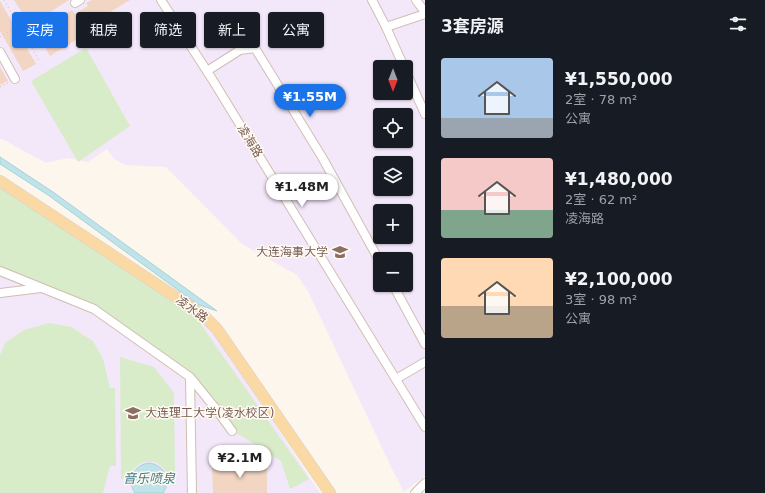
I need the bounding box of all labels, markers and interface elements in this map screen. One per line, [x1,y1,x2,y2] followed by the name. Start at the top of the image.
[12,12,68,48] chip: 买房
[76,12,132,48] chip: 租房
[140,12,196,48] chip: 筛选
[204,12,260,48] chip: 新上
[268,12,324,48] chip: 公寓
[727,13,749,35] icon: filters
[441,16,504,36] text: 3套房源
[373,60,413,100] north arrow
[373,60,413,292] map controls
[565,69,673,89] text: ¥1,550,000
[473,74,521,122] icon: home
[277,84,343,118] pin: ¥1.55M
[283,89,337,104] text: ¥1.55M
[565,92,637,107] text: 2室 · 78 m²
[373,108,413,148] button: locate
[565,111,591,126] text: 公寓
[235,122,265,160] street label: 凌海路
[373,156,413,196] button: layers
[565,169,673,189] text: ¥1,480,000
[269,174,335,208] pin: ¥1.48M
[473,174,521,222] icon: home
[275,179,329,194] text: ¥1.48M
[565,192,637,207] text: 2室 · 62 m²
[373,204,413,244] button: +
[565,211,604,226] text: 凌海路
[331,243,349,261] school or university icon: 大连海事大学
[256,245,328,259] place label: 大连海事大学
[373,252,413,292] button: −
[565,269,673,289] text: ¥2,100,000
[473,274,521,322] icon: home
[565,292,637,307] text: 3室 · 98 m²
[173,293,211,325] street label: 凌水路
[565,311,591,326] text: 公寓
[124,404,142,422] school or university icon: 大连理工大学(凌水校区)
[145,406,274,420] place label: 大连理工大学(凌水校区)
[212,445,268,479] pin: ¥2.1M
[217,450,263,465] text: ¥2.1M
[123,471,176,486] water label: 音乐喷泉

